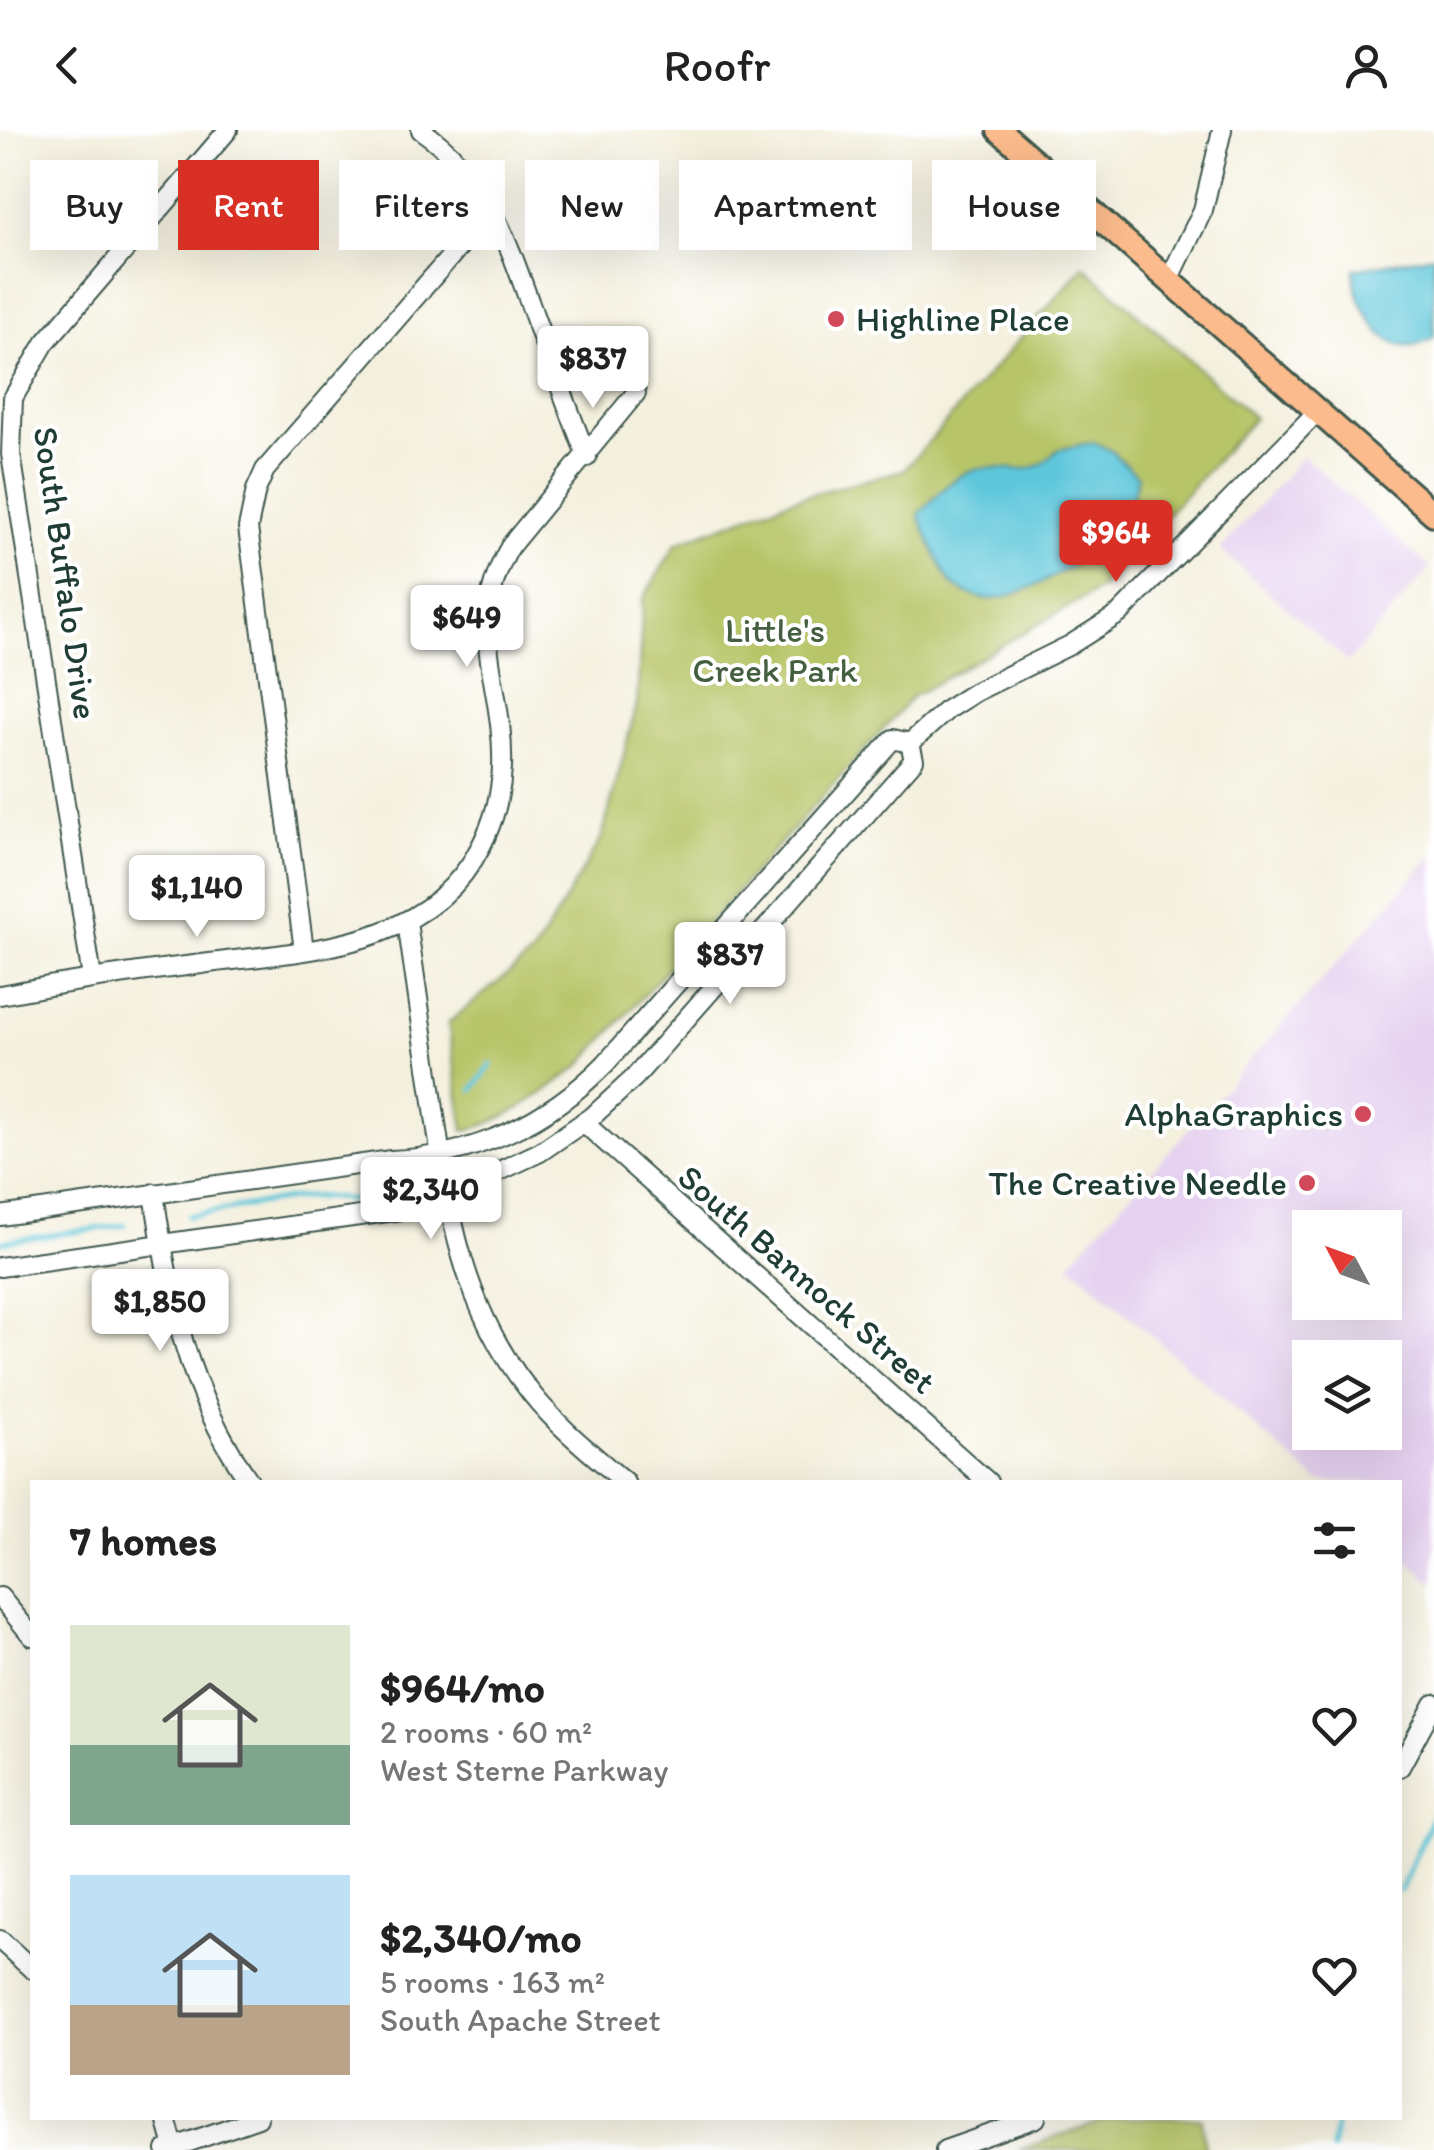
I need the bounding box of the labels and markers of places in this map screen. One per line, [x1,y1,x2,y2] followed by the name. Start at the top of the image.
[856,298,1070,340] place label: Highline Place
[825,308,847,330] marker: Highline Place
[534,326,652,411] pin: $837
[1057,500,1175,585] pin: $964
[408,585,526,670] pin: $649
[116,855,278,940] pin: $1,140
[671,922,789,1007] pin: $837
[1125,1093,1343,1135] place label: AlphaGraphics
[1352,1103,1374,1125] marker: AlphaGraphics
[350,1157,512,1242] pin: $2,340
[988,1162,1287,1204] place label: The Creative Needle
[1296,1172,1318,1194] marker: The Creative Needle
[79,1269,241,1354] pin: $1,850

